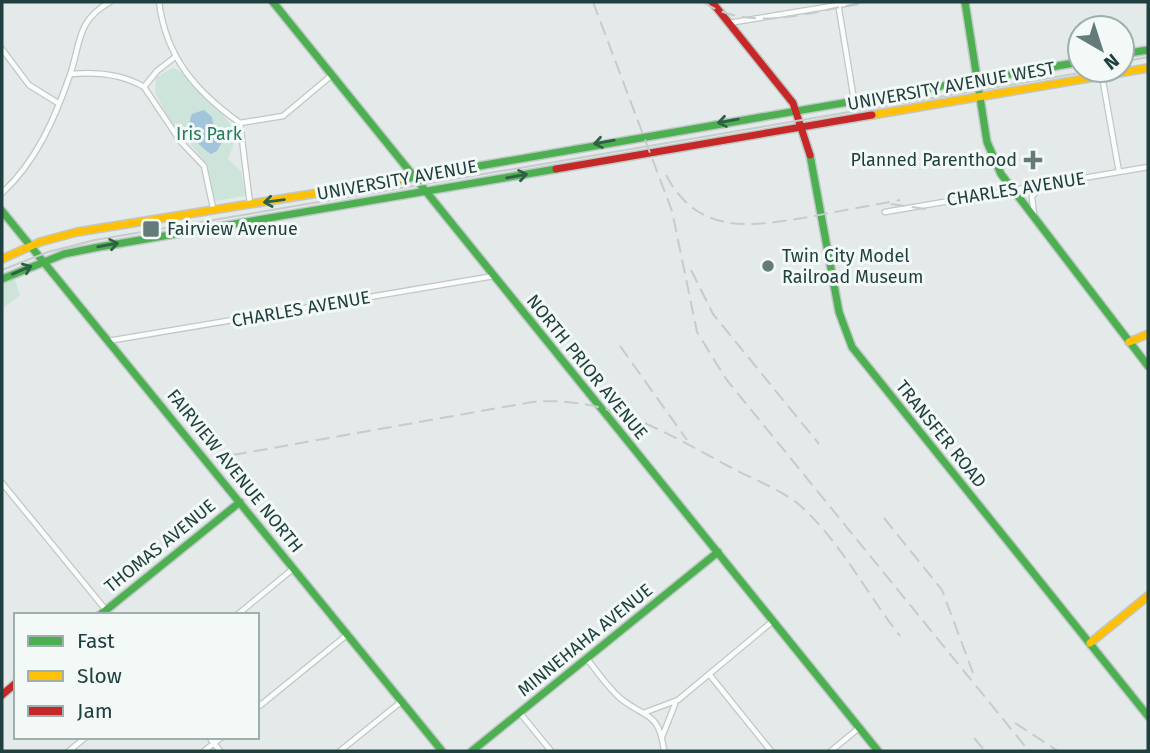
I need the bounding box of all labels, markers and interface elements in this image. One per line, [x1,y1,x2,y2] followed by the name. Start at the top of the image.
[1066,14,1136,84] north arrow
[1099,49,1124,75] text: N
[846,57,1057,115] street label: UNIVERSITY AVENUE WEST
[717,115,740,128] one-way arrow
[176,123,243,145] park label: Iris Park
[593,136,615,149] one-way arrow
[850,149,1017,171] place label: Planned Parenthood
[1023,150,1043,170] marker: Planned Parenthood
[315,155,479,205] street label: UNIVERSITY AVENUE
[945,167,1087,211] street label: CHARLES AVENUE
[505,169,528,182] one-way arrow
[263,194,286,207] one-way arrow
[167,218,298,240] place label: Fairview Avenue
[141,219,161,239] marker: Fairview Avenue
[96,238,119,252] one-way arrow
[782,245,924,288] place label: Twin City Model Railroad Museum
[760,258,776,274] marker: Twin City Model Railroad Museum
[11,263,32,276] one-way arrow
[230,286,372,332] street label: CHARLES AVENUE
[522,290,652,444] street label: NORTH PRIOR AVENUE
[891,376,991,492] street label: TRANSFER ROAD
[162,385,308,557] street label: FAIRVIEW AVENUE NORTH
[100,495,220,597] street label: THOMAS AVENUE
[513,579,657,701] street label: MINNEHAHA AVENUE
[14,613,259,739] legend
[77,628,115,654] text: Fast
[77,663,122,689] text: Slow
[77,698,113,724] text: Jam

